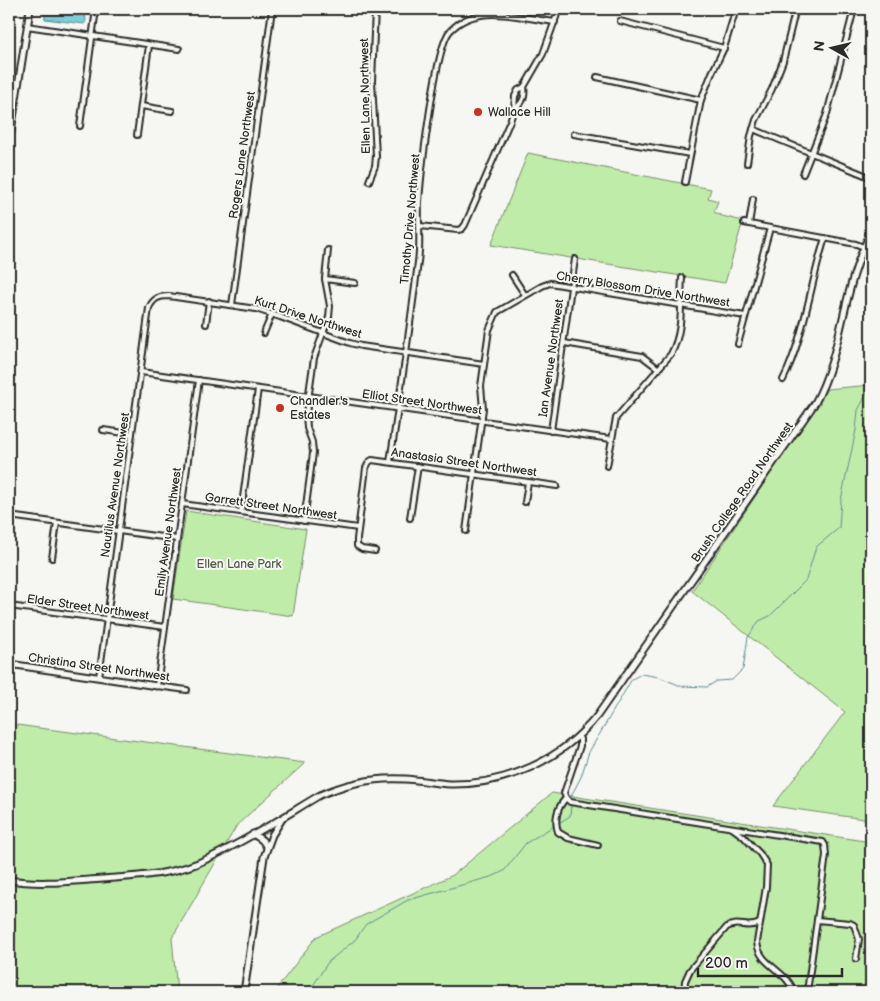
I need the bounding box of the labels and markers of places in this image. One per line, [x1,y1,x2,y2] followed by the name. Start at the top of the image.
[488,105,551,120] place label: Wallace Hill
[472,106,484,118] marker: Wallace Hill
[290,394,348,423] place label: Chandler's Estates
[274,402,286,414] marker: Chandler's Estates

